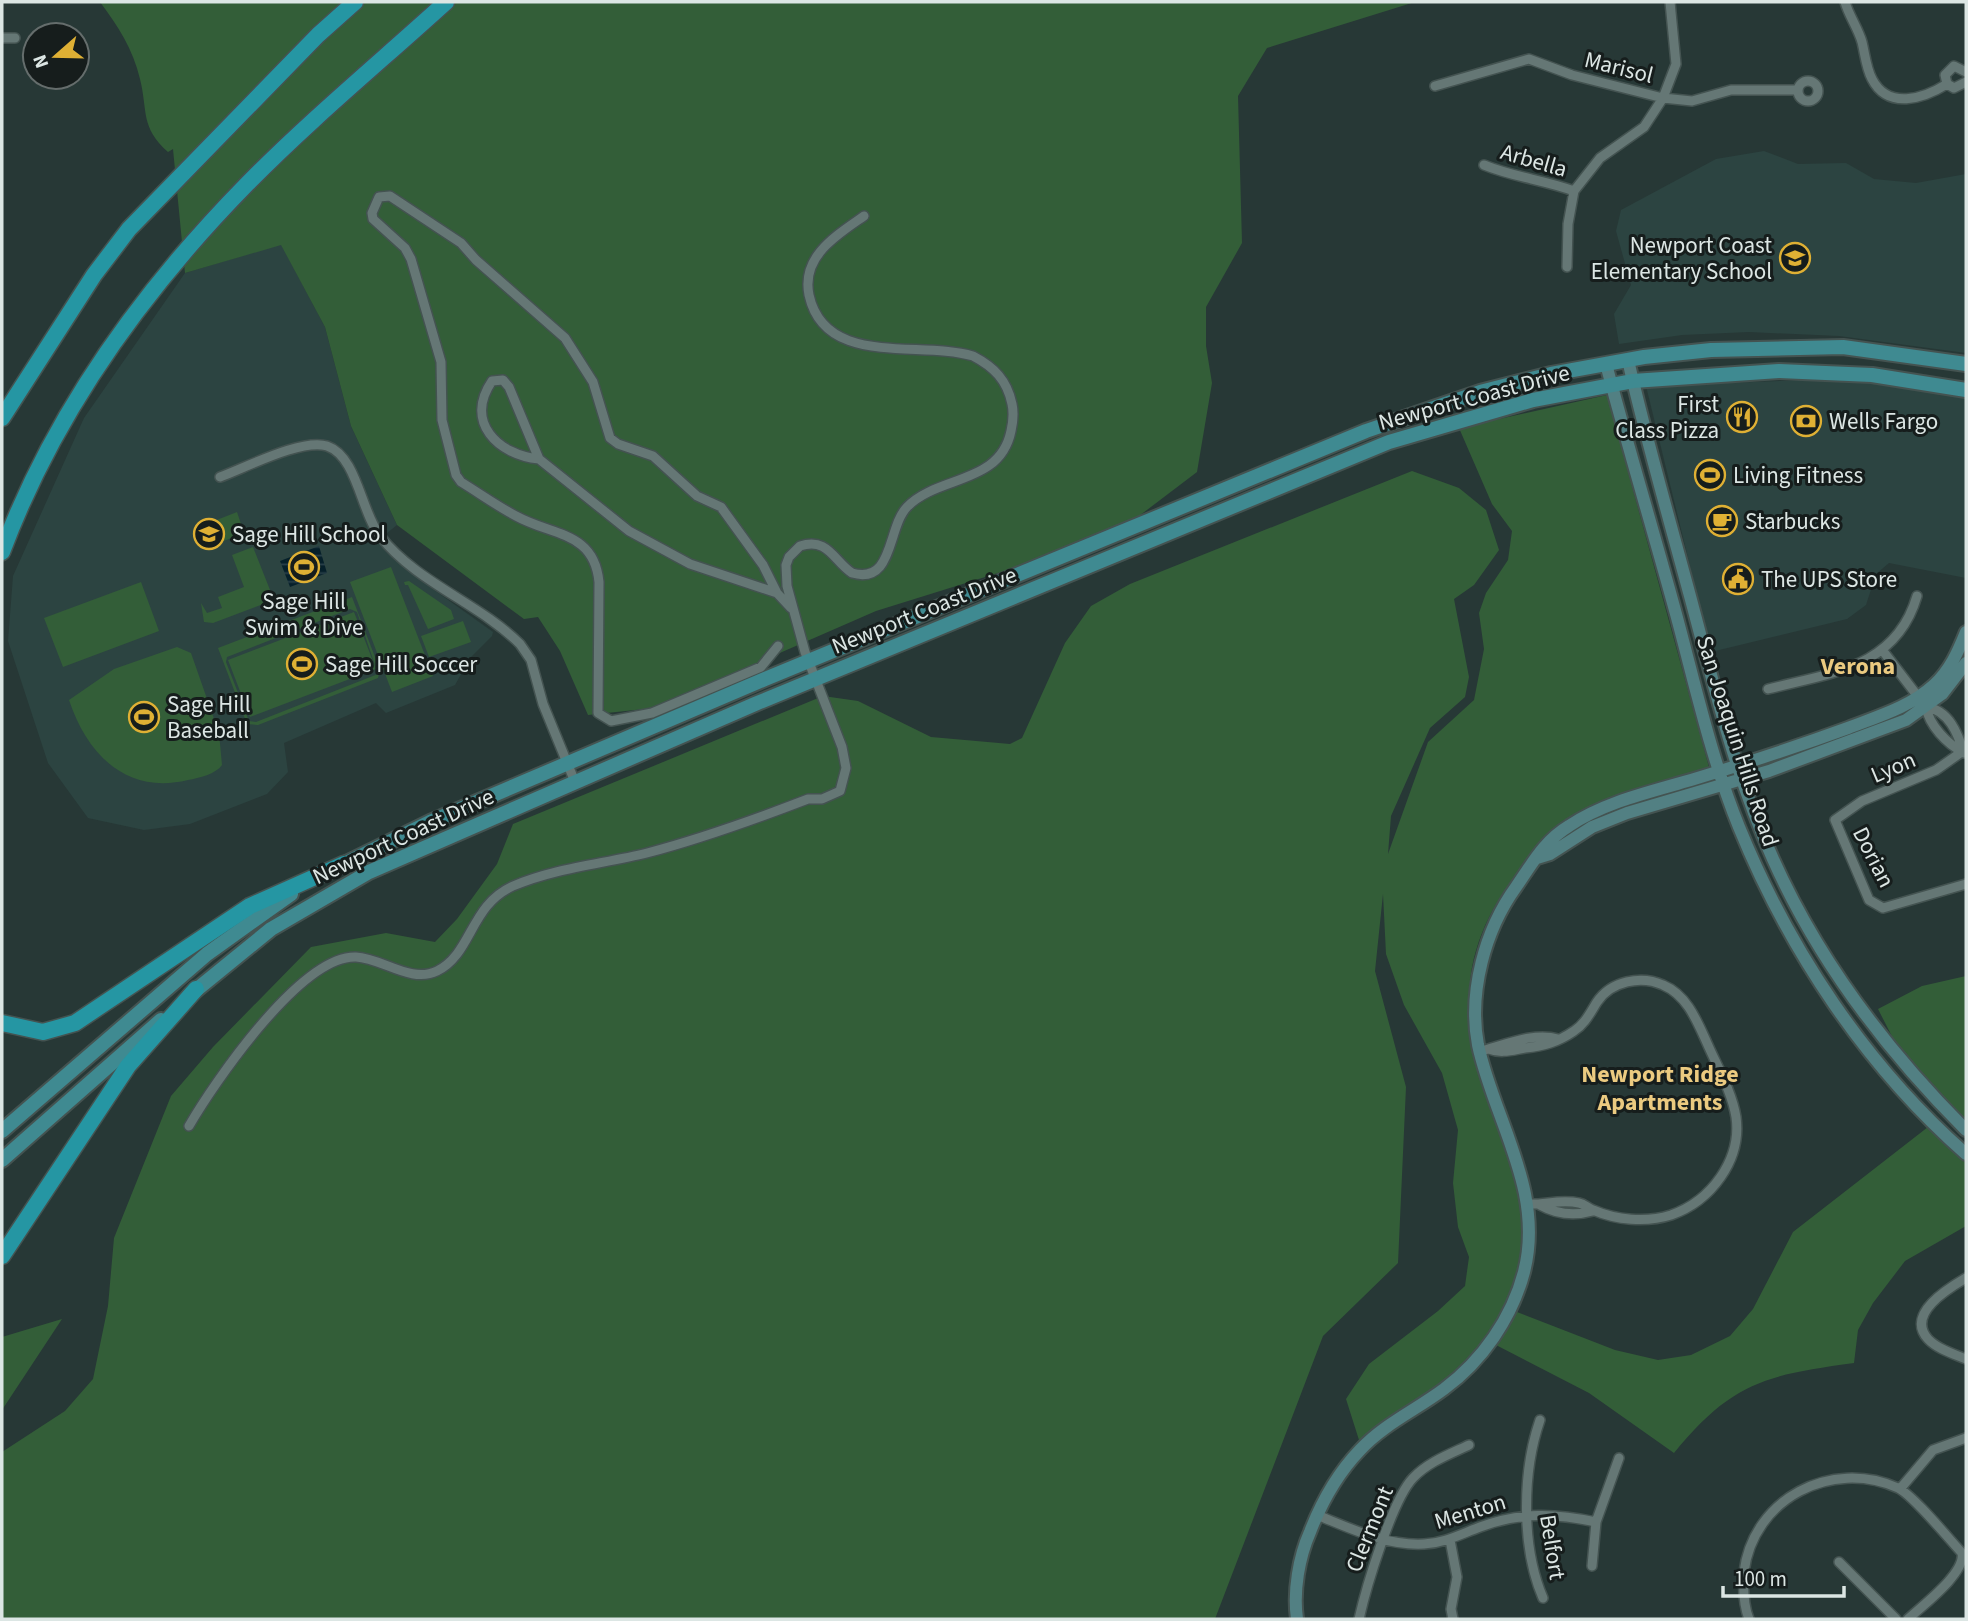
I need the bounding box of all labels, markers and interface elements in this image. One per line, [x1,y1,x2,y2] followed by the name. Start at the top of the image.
[21,21,91,91] north arrow
[1581,43,1657,92] street label: Marisol
[27,51,56,72] text: N
[1497,135,1571,186] street label: Arbella
[1591,229,1772,288] place label: Newport Coast Elementary School
[1778,241,1812,275] school or university icon: Newport Coast Elementary School
[1375,356,1573,439] street label: Newport Coast Drive
[1615,388,1719,447] place label: First Class Pizza
[1725,400,1759,434] restaurant icon: First Class Pizza
[1789,404,1823,438] bank icon: Wells Fargo
[1829,405,1938,438] place label: Wells Fargo
[1693,458,1727,492] sports icon: Living Fitness
[1733,459,1863,492] place label: Living Fitness
[1705,504,1739,538] cafe icon: Starbucks
[1745,505,1840,538] place label: Starbucks
[192,517,226,551] school or university icon: Sage Hill School
[232,518,386,551] place label: Sage Hill School
[287,550,321,584] sports icon: Sage Hill Swim & Dive
[827,558,1022,663] street label: Newport Coast Drive
[1721,562,1755,596] public building icon: The UPS Store
[1761,563,1897,596] place label: The UPS Store
[245,585,363,644] place label: Sage Hill Swim & Dive
[1688,631,1787,851] street label: San Joaquin Hills Road
[285,647,319,681] sports icon: Sage Hill Soccer
[325,648,478,681] place label: Sage Hill Soccer
[1820,649,1895,684] district label: Verona
[167,688,251,747] place label: Sage Hill Baseball
[127,700,161,734] sports icon: Sage Hill Baseball
[1866,743,1921,792] street label: Lyon
[307,780,499,893] street label: Newport Coast Drive
[1844,821,1903,893] street label: Dorian
[1581,1057,1739,1120] district label: Newport Ridge Apartments
[1337,1481,1402,1577] street label: Clermont
[1430,1485,1510,1538] street label: Menton
[1531,1512,1574,1582] street label: Belfort
[1723,1554,1844,1598] scale bar
[1734,1564,1787,1594] text: 100 m

